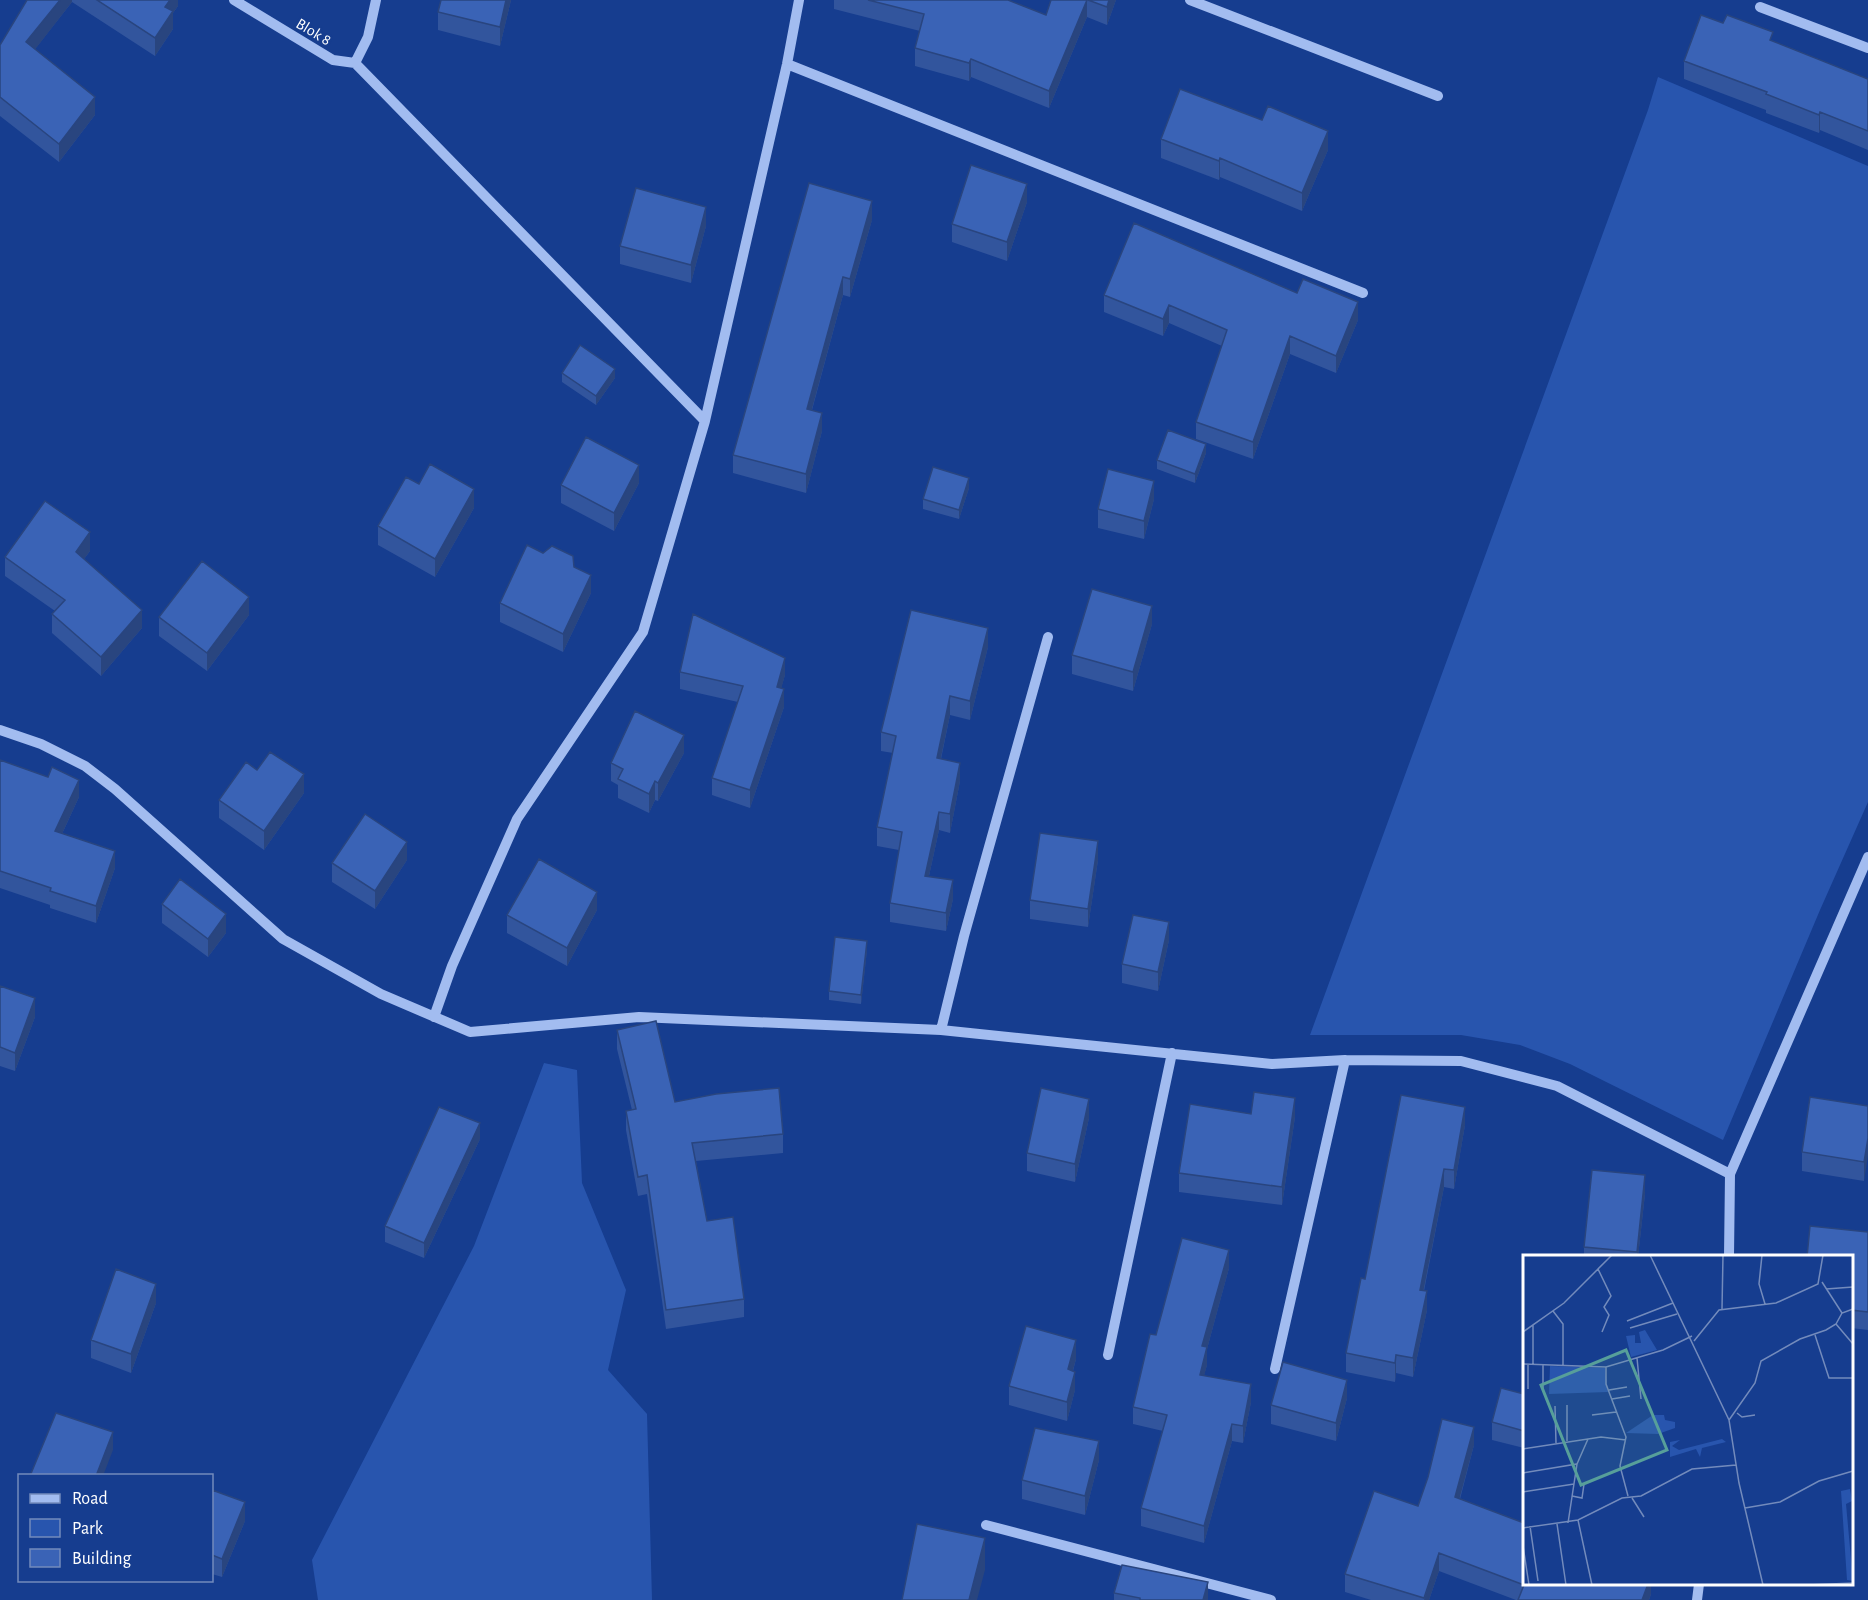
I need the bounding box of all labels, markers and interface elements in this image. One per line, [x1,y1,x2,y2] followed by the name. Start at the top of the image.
[293,15,334,48] street label: Blok 8
[1523,1255,1853,1585] inset map
[18,1474,213,1582] legend
[72,1490,108,1508] text: Road
[72,1520,104,1538] text: Park
[72,1550,132,1568] text: Building

